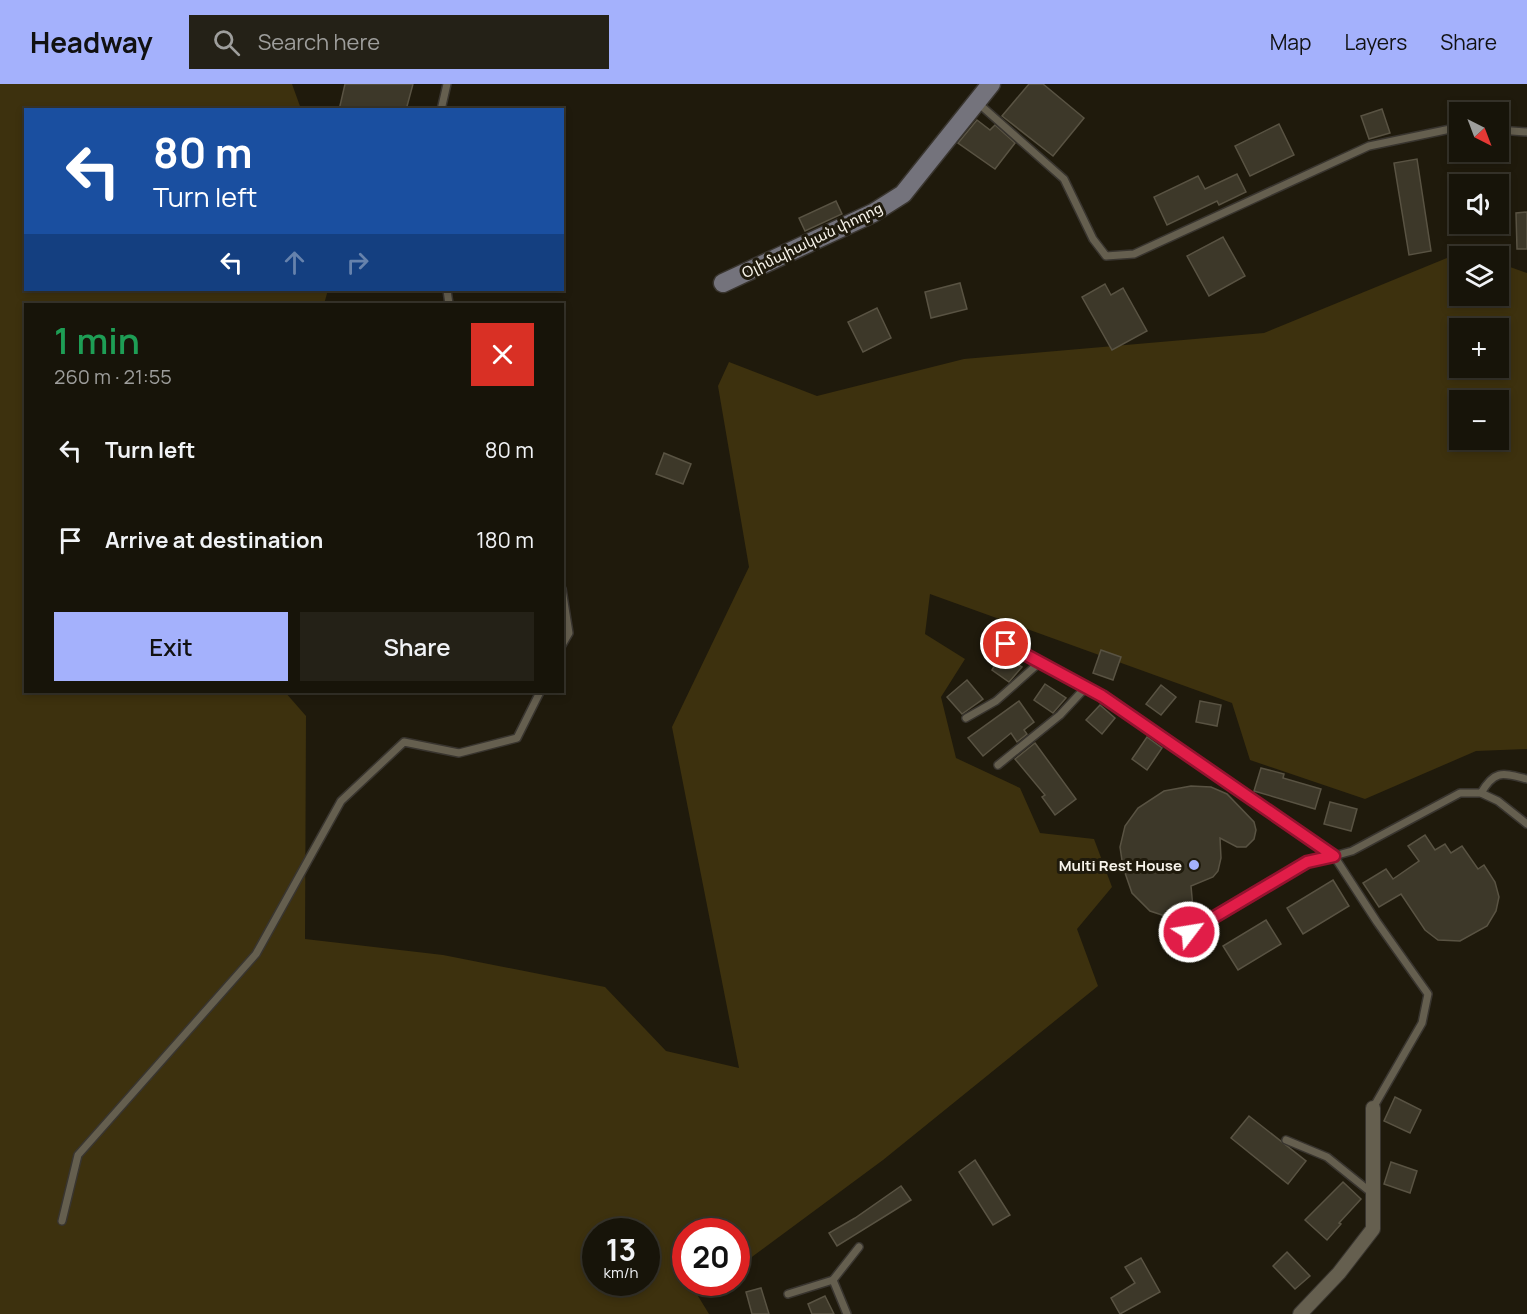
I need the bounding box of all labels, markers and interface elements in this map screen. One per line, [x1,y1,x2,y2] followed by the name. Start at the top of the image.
[189,15,609,69] search box
[30,23,153,61] text: Headway
[210,26,243,59] icon: search
[258,27,380,57] text: Search here
[1270,28,1311,56] text: Map
[1344,28,1407,56] text: Layers
[1440,28,1497,56] text: Share
[1449,102,1509,162] north arrow
[1449,102,1509,450] map controls
[153,123,253,181] text: 80 m
[54,132,132,210] icon: left
[1449,174,1509,234] button: sound
[153,178,257,215] text: Turn left
[738,197,886,283] street label: Օլիմպիական փողոց
[215,246,248,279] icon: left
[278,246,311,279] icon: ahead
[341,246,374,279] icon: right
[1449,246,1509,306] button: layers
[54,316,140,365] text: 1 min
[1449,318,1509,378] button: +
[471,323,534,386] button: close
[54,363,172,390] text: 260 m · 21:55
[1449,390,1509,450] button: −
[54,434,87,467] icon: left
[105,435,195,465] text: Turn left
[485,435,534,465] text: 80 m
[54,524,87,557] icon: arrive
[105,525,323,555] text: Arrive at destination
[476,525,534,555] text: 180 m
[54,612,288,681] button: Exit
[300,612,534,681] button: Share
[980,618,1031,669] pin
[989,627,1022,660] icon: arrive
[1059,855,1182,876] place label: Multi Rest House
[1187,858,1201,872] marker: Multi Rest House
[1157,900,1221,964] position arrow
[672,1218,750,1296] speed limit sign: 20
[606,1229,636,1270] text: 13
[604,1262,638,1283] text: km/h

